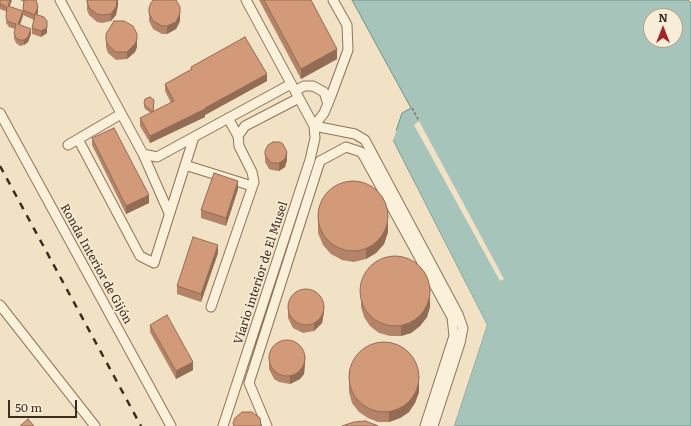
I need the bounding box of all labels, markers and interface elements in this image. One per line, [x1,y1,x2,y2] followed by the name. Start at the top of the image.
[643,8,683,48] north arrow
[658,9,668,25] text: N
[231,200,291,346] street label: Viario interior de El Musel
[57,202,135,326] street label: Ronda Interior de Gijón
[10,392,79,418] scale bar
[15,398,42,416] text: 50 m

